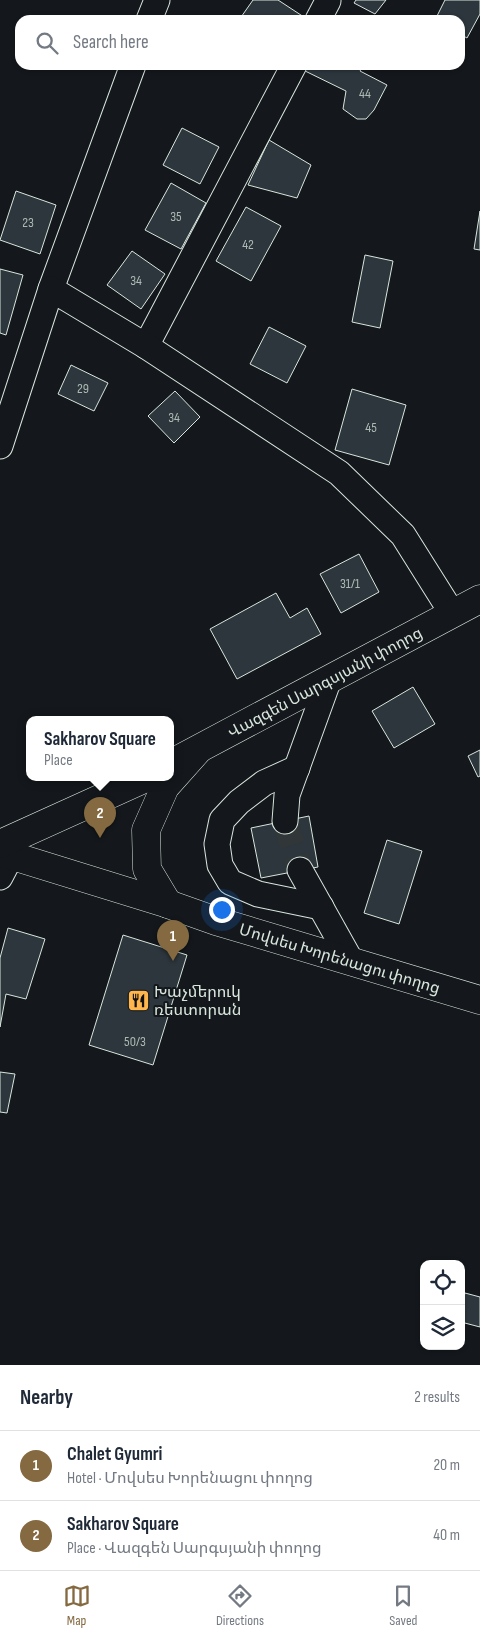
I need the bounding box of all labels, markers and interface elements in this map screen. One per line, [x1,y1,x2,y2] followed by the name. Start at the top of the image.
[15,15,465,70] search box
[33,29,61,57] icon: search
[73,31,149,54] text: Search here
[359,85,371,102] house number: 44
[170,208,182,225] house number: 35
[22,214,34,231] house number: 23
[242,236,254,253] house number: 42
[130,272,142,289] house number: 34
[77,380,89,397] house number: 29
[168,409,180,426] house number: 34
[365,419,377,436] house number: 45
[340,575,360,592] house number: 31/1
[225,624,426,743] street label: Վազգեն Սարգսյանի փողոց
[26,716,174,781] popup
[44,728,156,751] text: Sakharov Square
[44,751,73,770] text: Place
[84,797,116,838] pin: 2
[209,897,235,923] your location
[157,920,189,961] pin: 1
[237,920,442,999] street label: Մովսես Խորենացու փողոց
[154,983,241,1020] place label: Խաչմերուկ ռեստորան
[126,988,150,1012] restaurant icon: Խաչմերուկ ռեստորան
[124,1033,146,1050] house number: 50/3
[420,1260,465,1350] map controls
[420,1260,465,1305] button: locate
[420,1305,465,1350] button: layers
[20,1385,73,1410] text: Nearby
[414,1388,460,1407] text: 2 results
[67,1443,162,1466] text: Chalet Gyumri
[33,1456,39,1475] text: 1
[433,1456,460,1475] text: 20 m
[67,1469,313,1488] text: Hotel · Մովսես Խորենացու փողոց
[67,1513,179,1536] text: Sakharov Square
[32,1526,40,1545] text: 2
[433,1526,460,1545] text: 40 m
[67,1539,322,1558] text: Place · Վազգեն Սարգսյանի փողոց
[63,1582,91,1629] tab: Map
[216,1582,264,1629] tab: Directions
[389,1582,417,1629] tab: Saved

